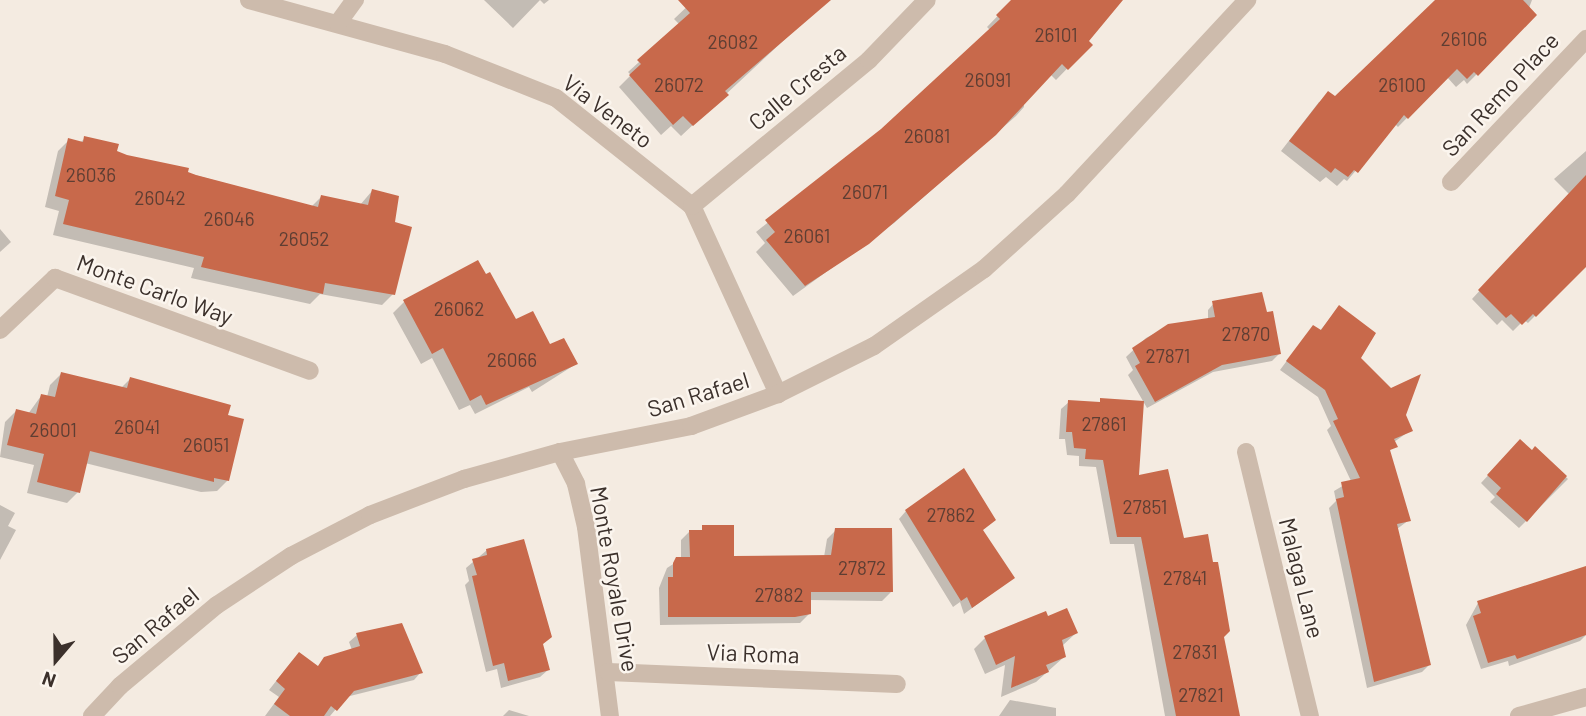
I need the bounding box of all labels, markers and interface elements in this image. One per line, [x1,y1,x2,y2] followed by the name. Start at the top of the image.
[1034,24,1078,46] house number: 26101
[1436,26,1564,162] street label: San Remo Place
[1441,28,1487,50] house number: 26106
[708,31,758,53] house number: 26082
[743,38,851,136] street label: Calle Cresta
[558,68,658,154] street label: Via Veneto
[965,69,1011,91] house number: 26091
[654,74,704,96] house number: 26072
[1378,74,1426,96] house number: 26100
[904,125,950,147] house number: 26081
[66,164,116,186] house number: 26036
[842,181,888,203] house number: 26071
[134,187,186,209] house number: 26042
[204,208,254,230] house number: 26046
[784,225,830,247] house number: 26061
[279,228,329,250] house number: 26052
[73,248,237,330] street label: Monte Carlo Way
[434,298,484,320] house number: 26062
[1222,323,1270,345] house number: 27870
[1146,345,1190,367] house number: 27871
[487,349,537,371] house number: 26066
[644,365,752,423] street label: San Rafael
[1081,413,1127,435] house number: 27861
[114,416,160,438] house number: 26041
[29,419,77,441] house number: 26001
[183,434,229,456] house number: 26051
[585,484,645,674] street label: Monte Royale Drive
[1123,496,1167,518] house number: 27851
[926,504,976,526] house number: 27862
[1274,515,1330,641] street label: Malaga Lane
[838,557,886,579] house number: 27872
[1163,567,1207,589] house number: 27841
[106,581,204,669] street label: San Rafael
[754,584,804,606] house number: 27882
[21,625,91,695] north arrow
[706,638,800,668] street label: Via Roma
[1172,641,1218,663] house number: 27831
[39,667,59,693] text: N
[1178,684,1224,706] house number: 27821

